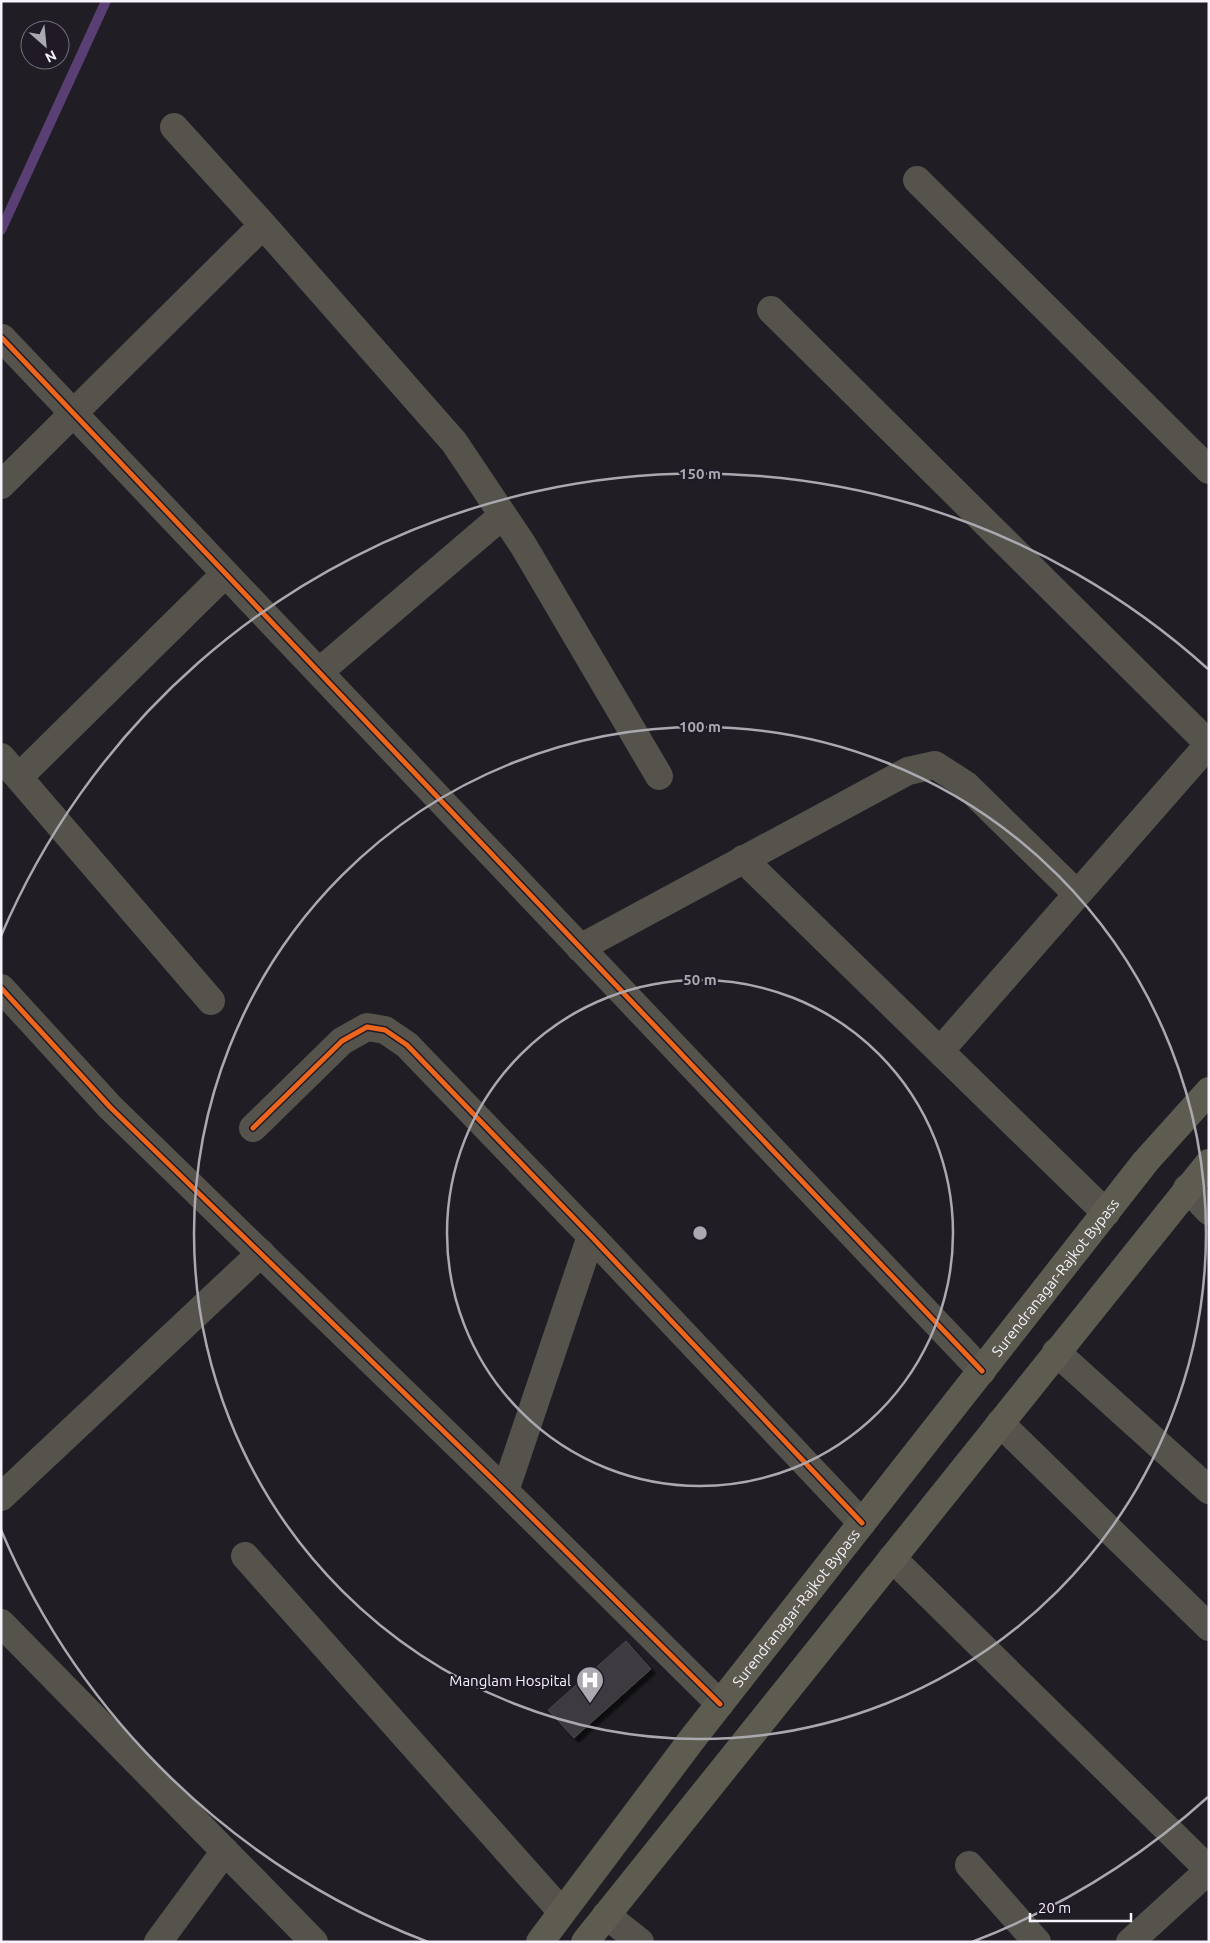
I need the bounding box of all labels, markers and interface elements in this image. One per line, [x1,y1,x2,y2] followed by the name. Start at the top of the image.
[20,20,70,70] north arrow
[43,47,59,66] text: N
[679,465,721,482] text: 150 m
[679,718,721,735] text: 100 m
[683,971,717,988] text: 50 m
[988,1195,1122,1359] street label: Surendranagar-Rajkot Bypass
[691,1224,709,1242] centre of rings
[728,1525,863,1690] street label: Surendranagar-Rajkot Bypass
[575,1665,605,1704] hospital icon: Manglam Hospital
[449,1672,571,1689] place label: Manglam Hospital
[1030,1890,1131,1922] scale bar
[1038,1899,1071,1916] text: 20 m

